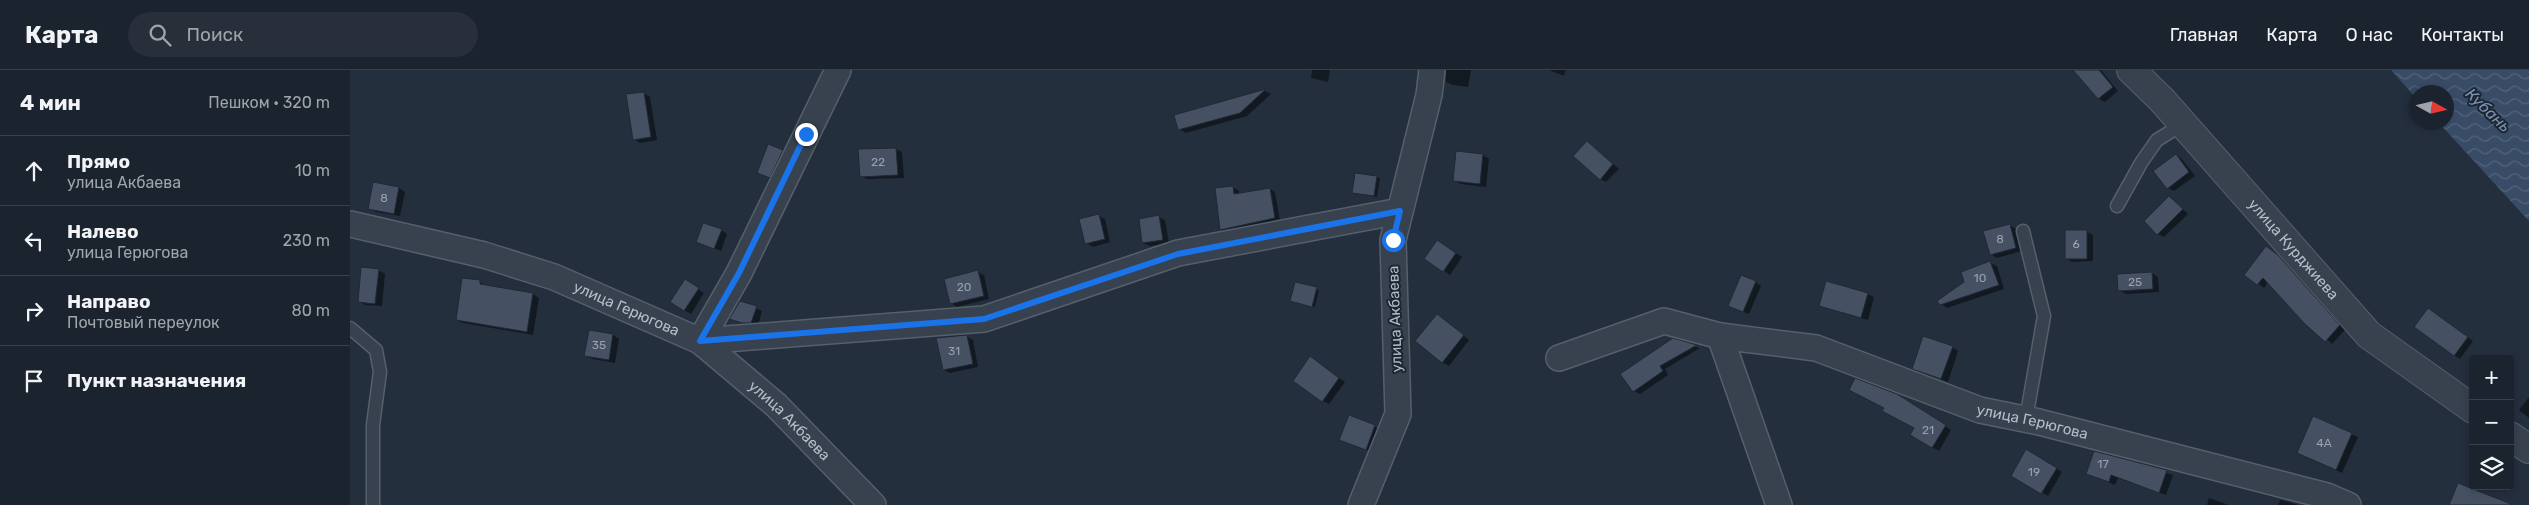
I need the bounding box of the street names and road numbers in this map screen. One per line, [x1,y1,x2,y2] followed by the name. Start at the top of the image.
[2244,195,2343,303] street label: улица Курджиева
[1384,265,1406,373] street label: улица Акбаева
[571,278,682,340] street label: улица Герюгова
[745,377,834,464] street label: улица Акбаева
[1975,401,2090,443] street label: улица Герюгова

